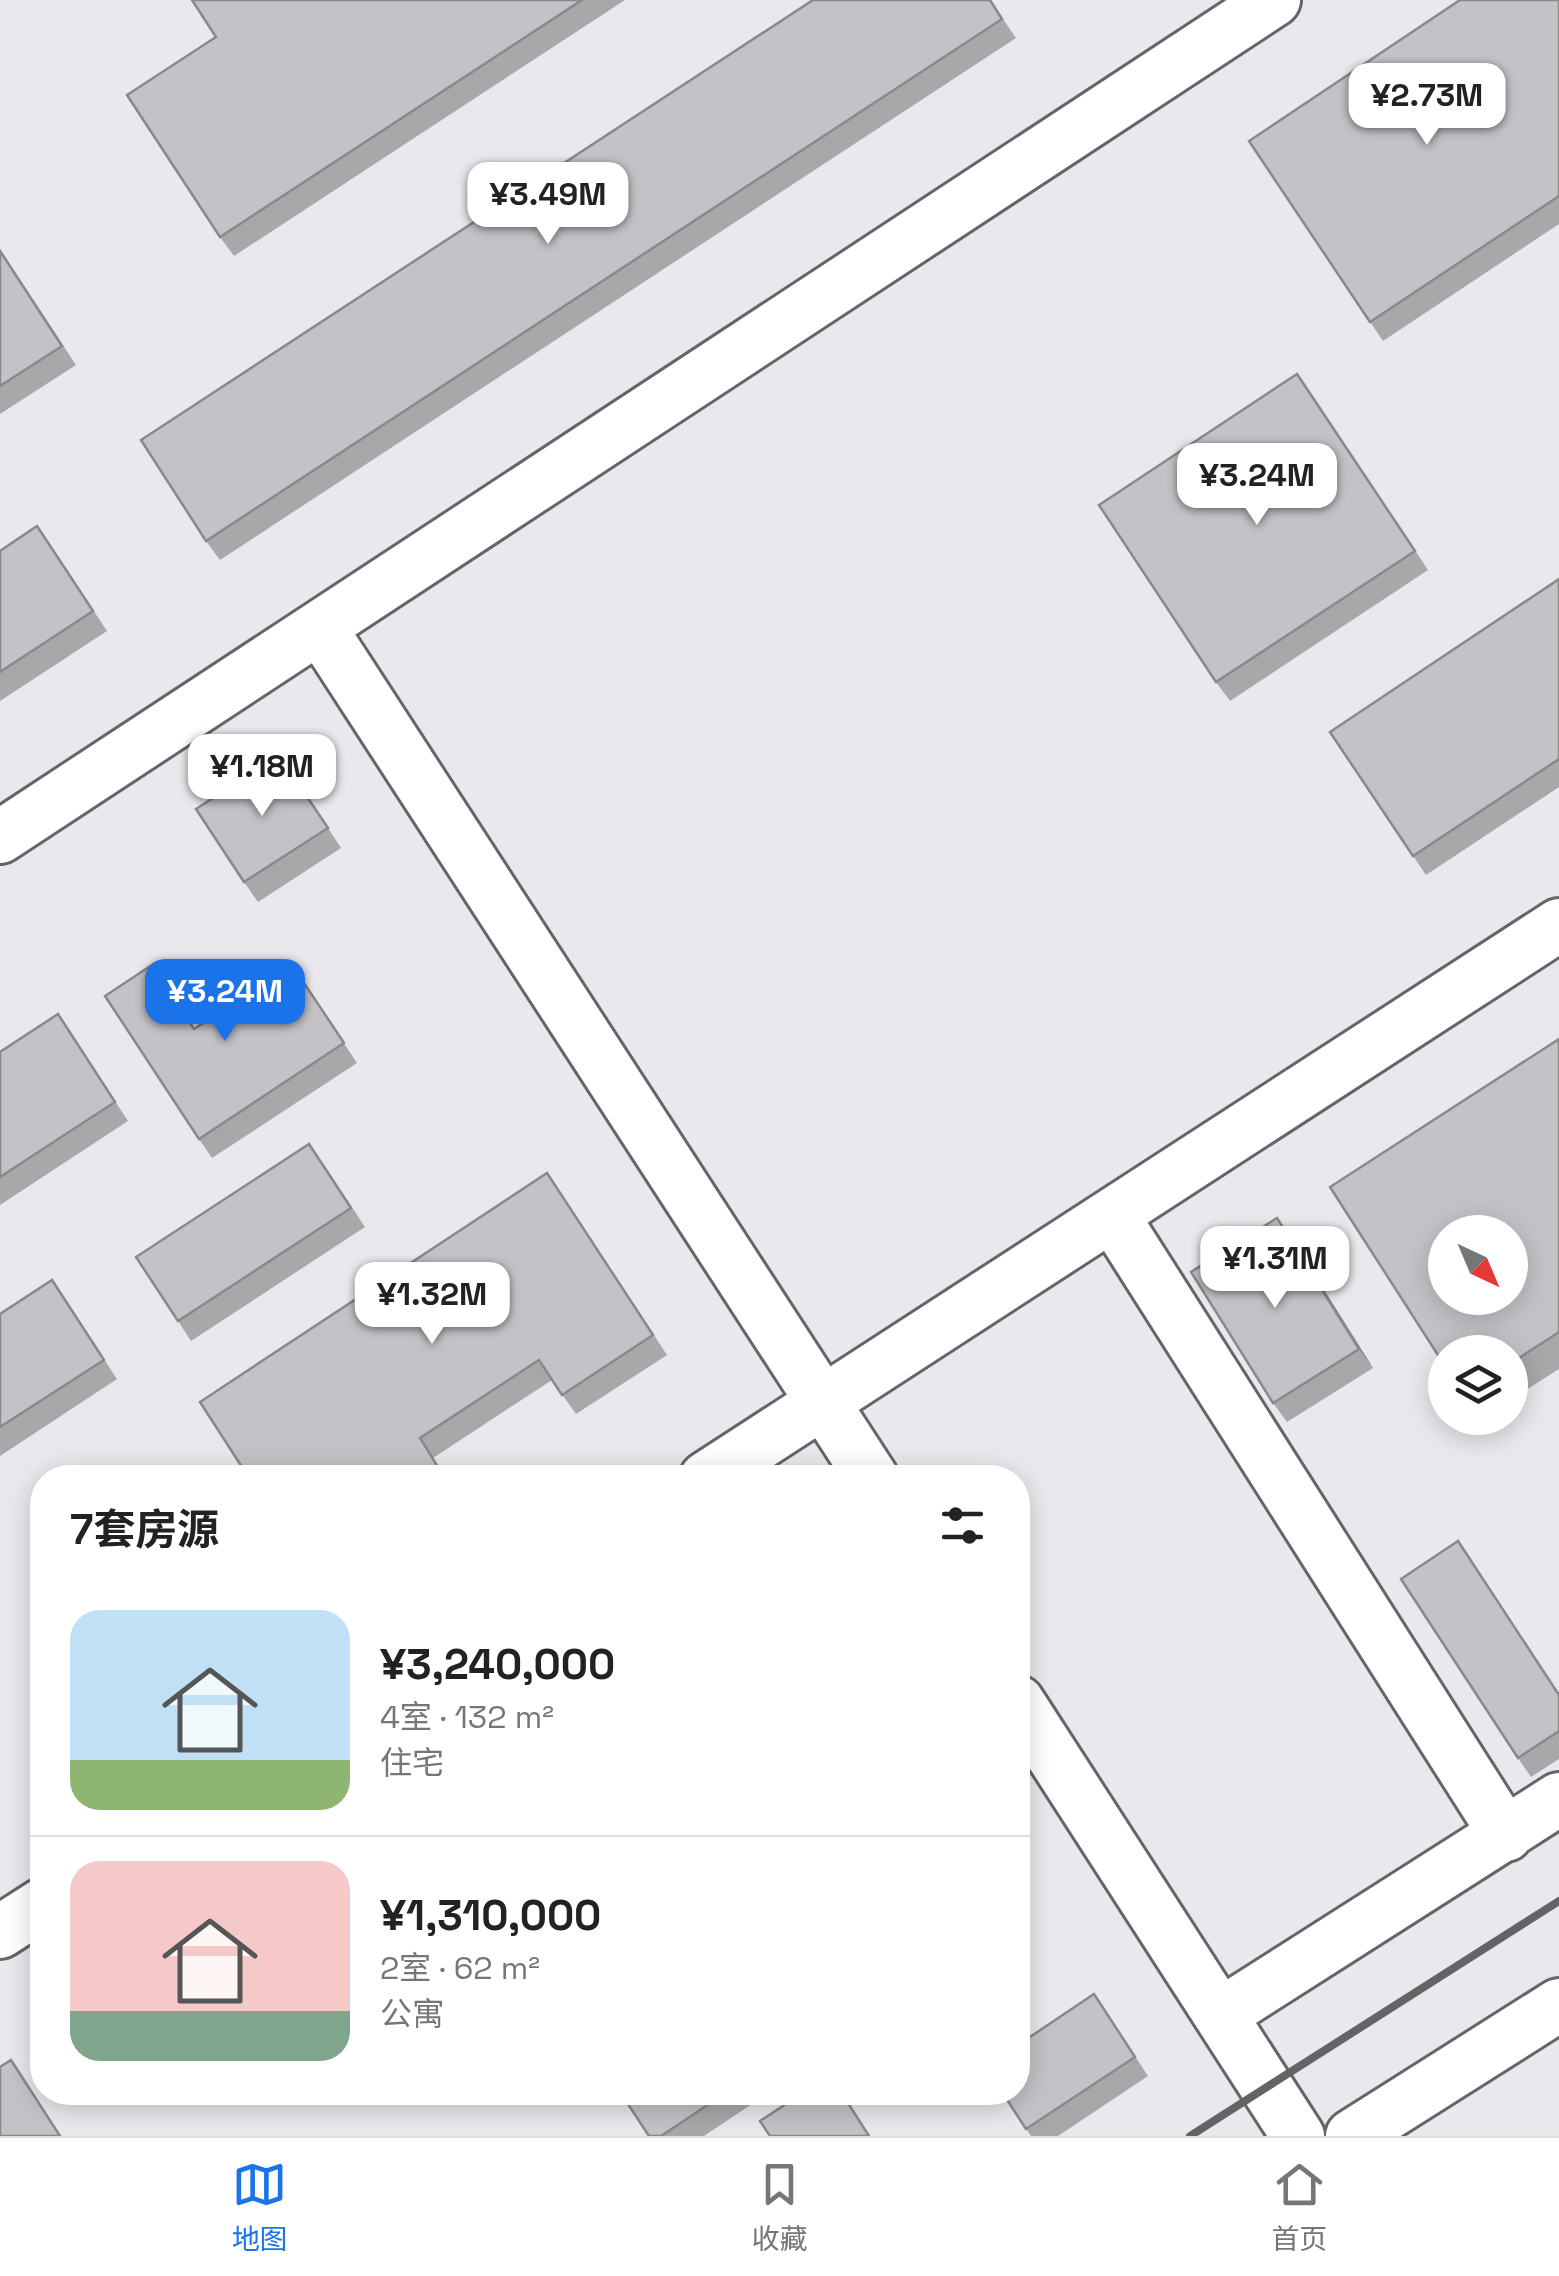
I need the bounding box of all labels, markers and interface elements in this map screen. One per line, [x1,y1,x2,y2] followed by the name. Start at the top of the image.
[1346,63,1508,148] pin: ¥2.73M
[1371,75,1483,115] text: ¥2.73M
[467,162,629,247] pin: ¥3.49M
[489,174,607,214] text: ¥3.49M
[1176,443,1338,528] pin: ¥3.24M
[1199,455,1315,495] text: ¥3.24M
[181,734,343,819] pin: ¥1.18M
[210,746,314,786] text: ¥1.18M
[144,959,306,1044] pin: ¥3.24M
[167,971,283,1011] text: ¥3.24M
[1428,1215,1528,1315] north arrow
[1428,1215,1528,1435] map controls
[1194,1226,1356,1311] pin: ¥1.31M
[1222,1238,1328,1278] text: ¥1.31M
[351,1262,513,1347] pin: ¥1.32M
[377,1274,487,1314] text: ¥1.32M
[1428,1335,1528,1435] button: layers
[935,1498,990,1553] icon: filters
[70,1503,219,1556] text: 7套房源
[380,1638,615,1691] text: ¥3,240,000
[150,1650,270,1770] icon: home
[380,1697,554,1737] text: 4室 · 132 m²
[380,1743,444,1783] text: 住宅
[380,1889,601,1942] text: ¥1,310,000
[150,1901,270,2021] icon: home
[380,1948,540,1988] text: 2室 · 62 m²
[380,1994,444,2034] text: 公寓
[232,2157,288,2257] tab: 地图
[751,2157,807,2257] tab: 收藏
[1271,2157,1327,2257] tab: 首页

